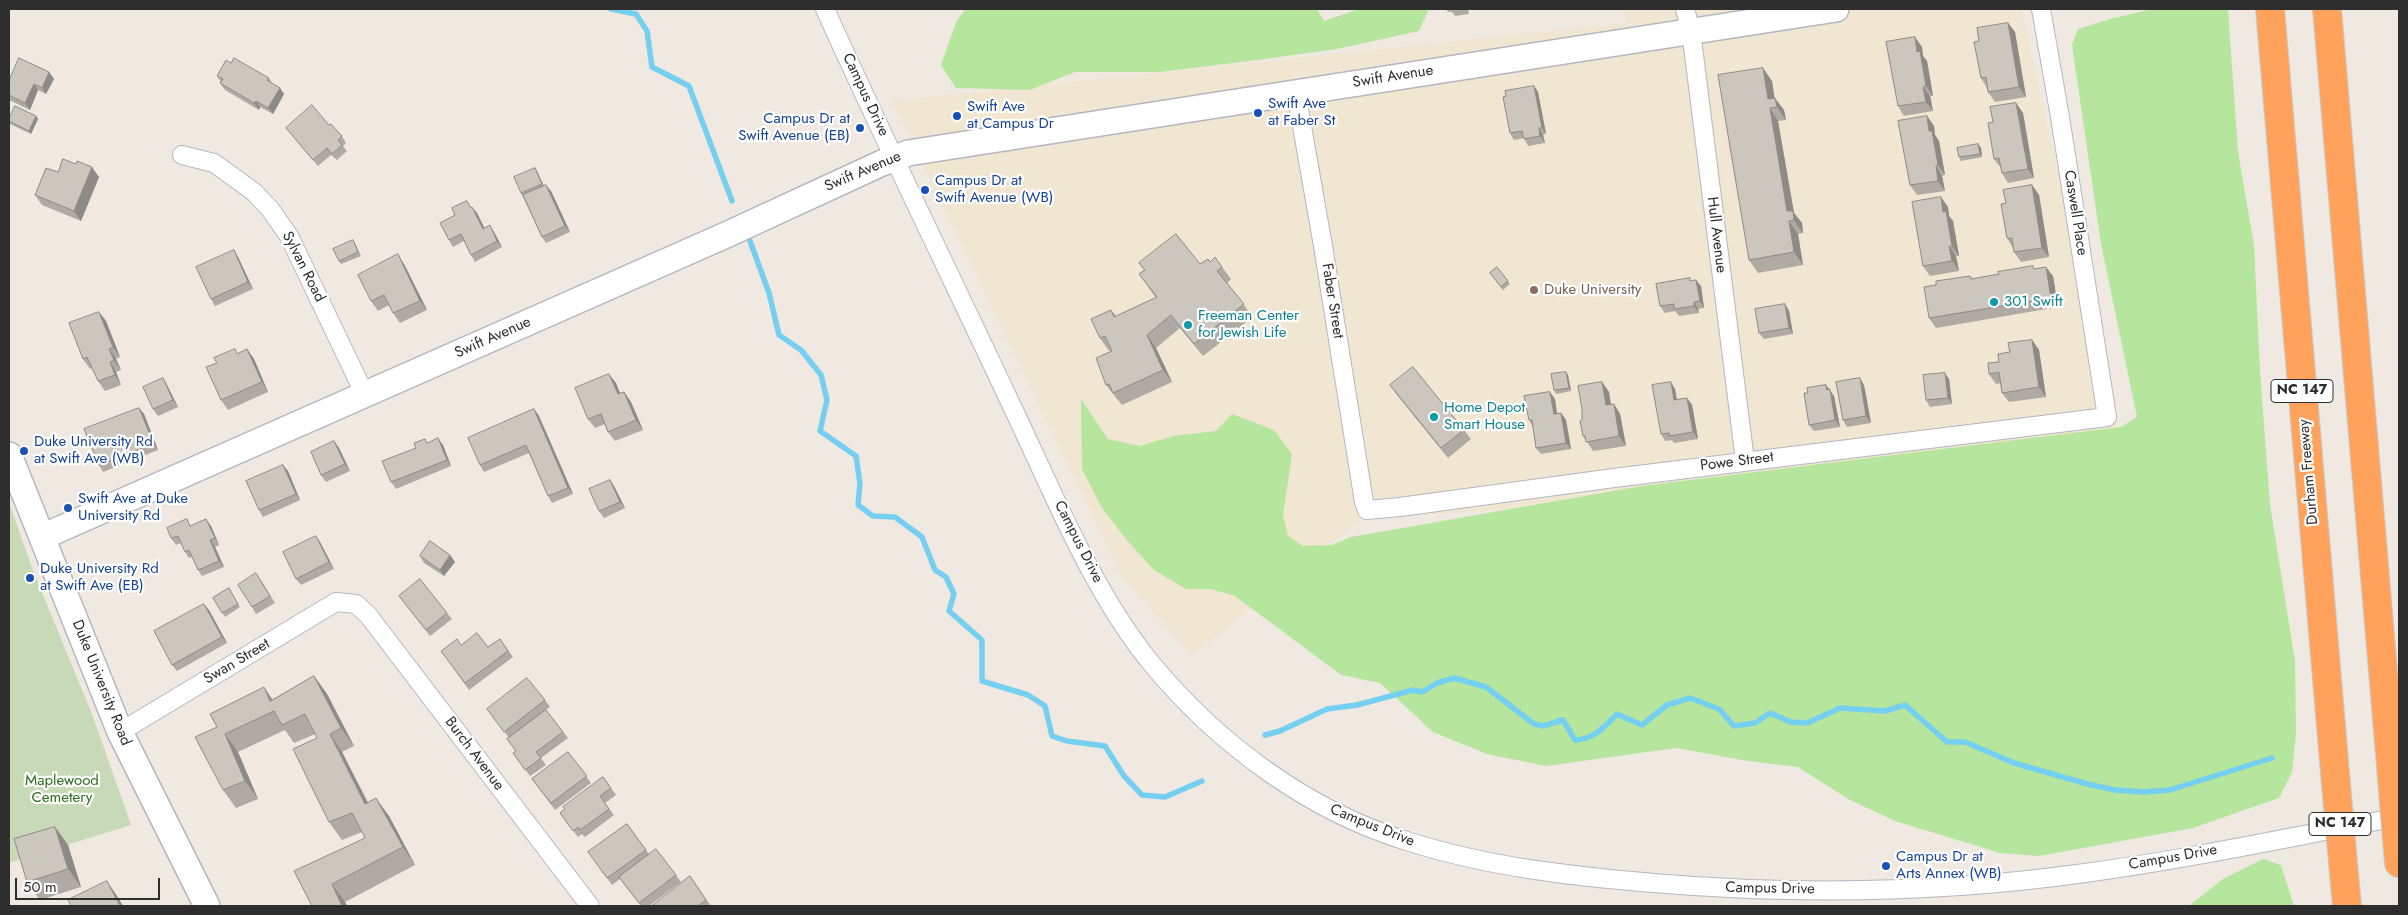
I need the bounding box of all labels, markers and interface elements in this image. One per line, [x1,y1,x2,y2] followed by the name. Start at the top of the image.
[838,51,892,139] street label: Campus Drive
[1351,62,1435,92] street label: Swift Avenue
[1268,95,1335,130] place label: Swift Ave at Faber St
[967,98,1054,133] place label: Swift Ave at Campus Dr
[1252,107,1264,119] marker: Swift Ave at Faber St
[738,110,850,145] place label: Campus Dr at Swift Avenue (EB)
[951,110,963,122] marker: Swift Ave at Campus Dr
[854,122,866,134] marker: Campus Dr at Swift Avenue (EB)
[822,148,904,196] street label: Swift Avenue
[2059,169,2091,257] street label: Caswell Place
[935,172,1053,207] place label: Campus Dr at Swift Avenue (WB)
[919,184,931,196] marker: Campus Dr at Swift Avenue (WB)
[1702,196,1730,274] street label: Hull Avenue
[278,229,328,305] street label: Sylvan Road
[1317,262,1347,340] street label: Faber Street
[1544,281,1641,299] place label: Duke University
[1528,284,1540,296] marker: Duke University
[2004,293,2063,311] place label: 301 Swift
[1988,296,2000,308] marker: 301 Swift
[1198,307,1299,342] place label: Freeman Center for Jewish Life
[452,313,534,363] street label: Swift Avenue
[1182,319,1194,331] marker: Freeman Center for Jewish Life
[2271,380,2333,402] road number: NC 147
[1444,399,1525,434] place label: Home Depot Smart House
[1428,411,1440,423] marker: Home Depot Smart House
[2295,419,2323,525] street label: Durham Freeway
[34,433,153,468] place label: Duke University Rd at Swift Ave (WB)
[18,445,30,457] marker: Duke University Rd at Swift Ave (WB)
[1699,449,1775,475] street label: Powe Street
[78,490,188,525] place label: Swift Ave at Duke University Rd
[1050,498,1106,586] street label: Campus Drive
[62,502,74,514] marker: Swift Ave at Duke University Rd
[40,560,159,595] place label: Duke University Rd at Swift Ave (EB)
[24,572,36,584] marker: Duke University Rd at Swift Ave (EB)
[68,617,134,749] street label: Duke University Road
[201,635,273,689] street label: Swan Street
[441,714,507,794] street label: Burch Avenue
[25,772,99,807] park label: Maplewood Cemetery
[1327,801,1417,851] street label: Campus Drive
[2309,812,2371,836] road number: NC 147
[2127,841,2219,875] street label: Campus Drive
[1896,848,2002,883] place label: Campus Dr at Arts Annex (WB)
[1880,860,1892,872] marker: Campus Dr at Arts Annex (WB)
[18,868,162,900] scale bar
[23,876,57,898] text: 50 m
[1725,879,1815,899] street label: Campus Drive

